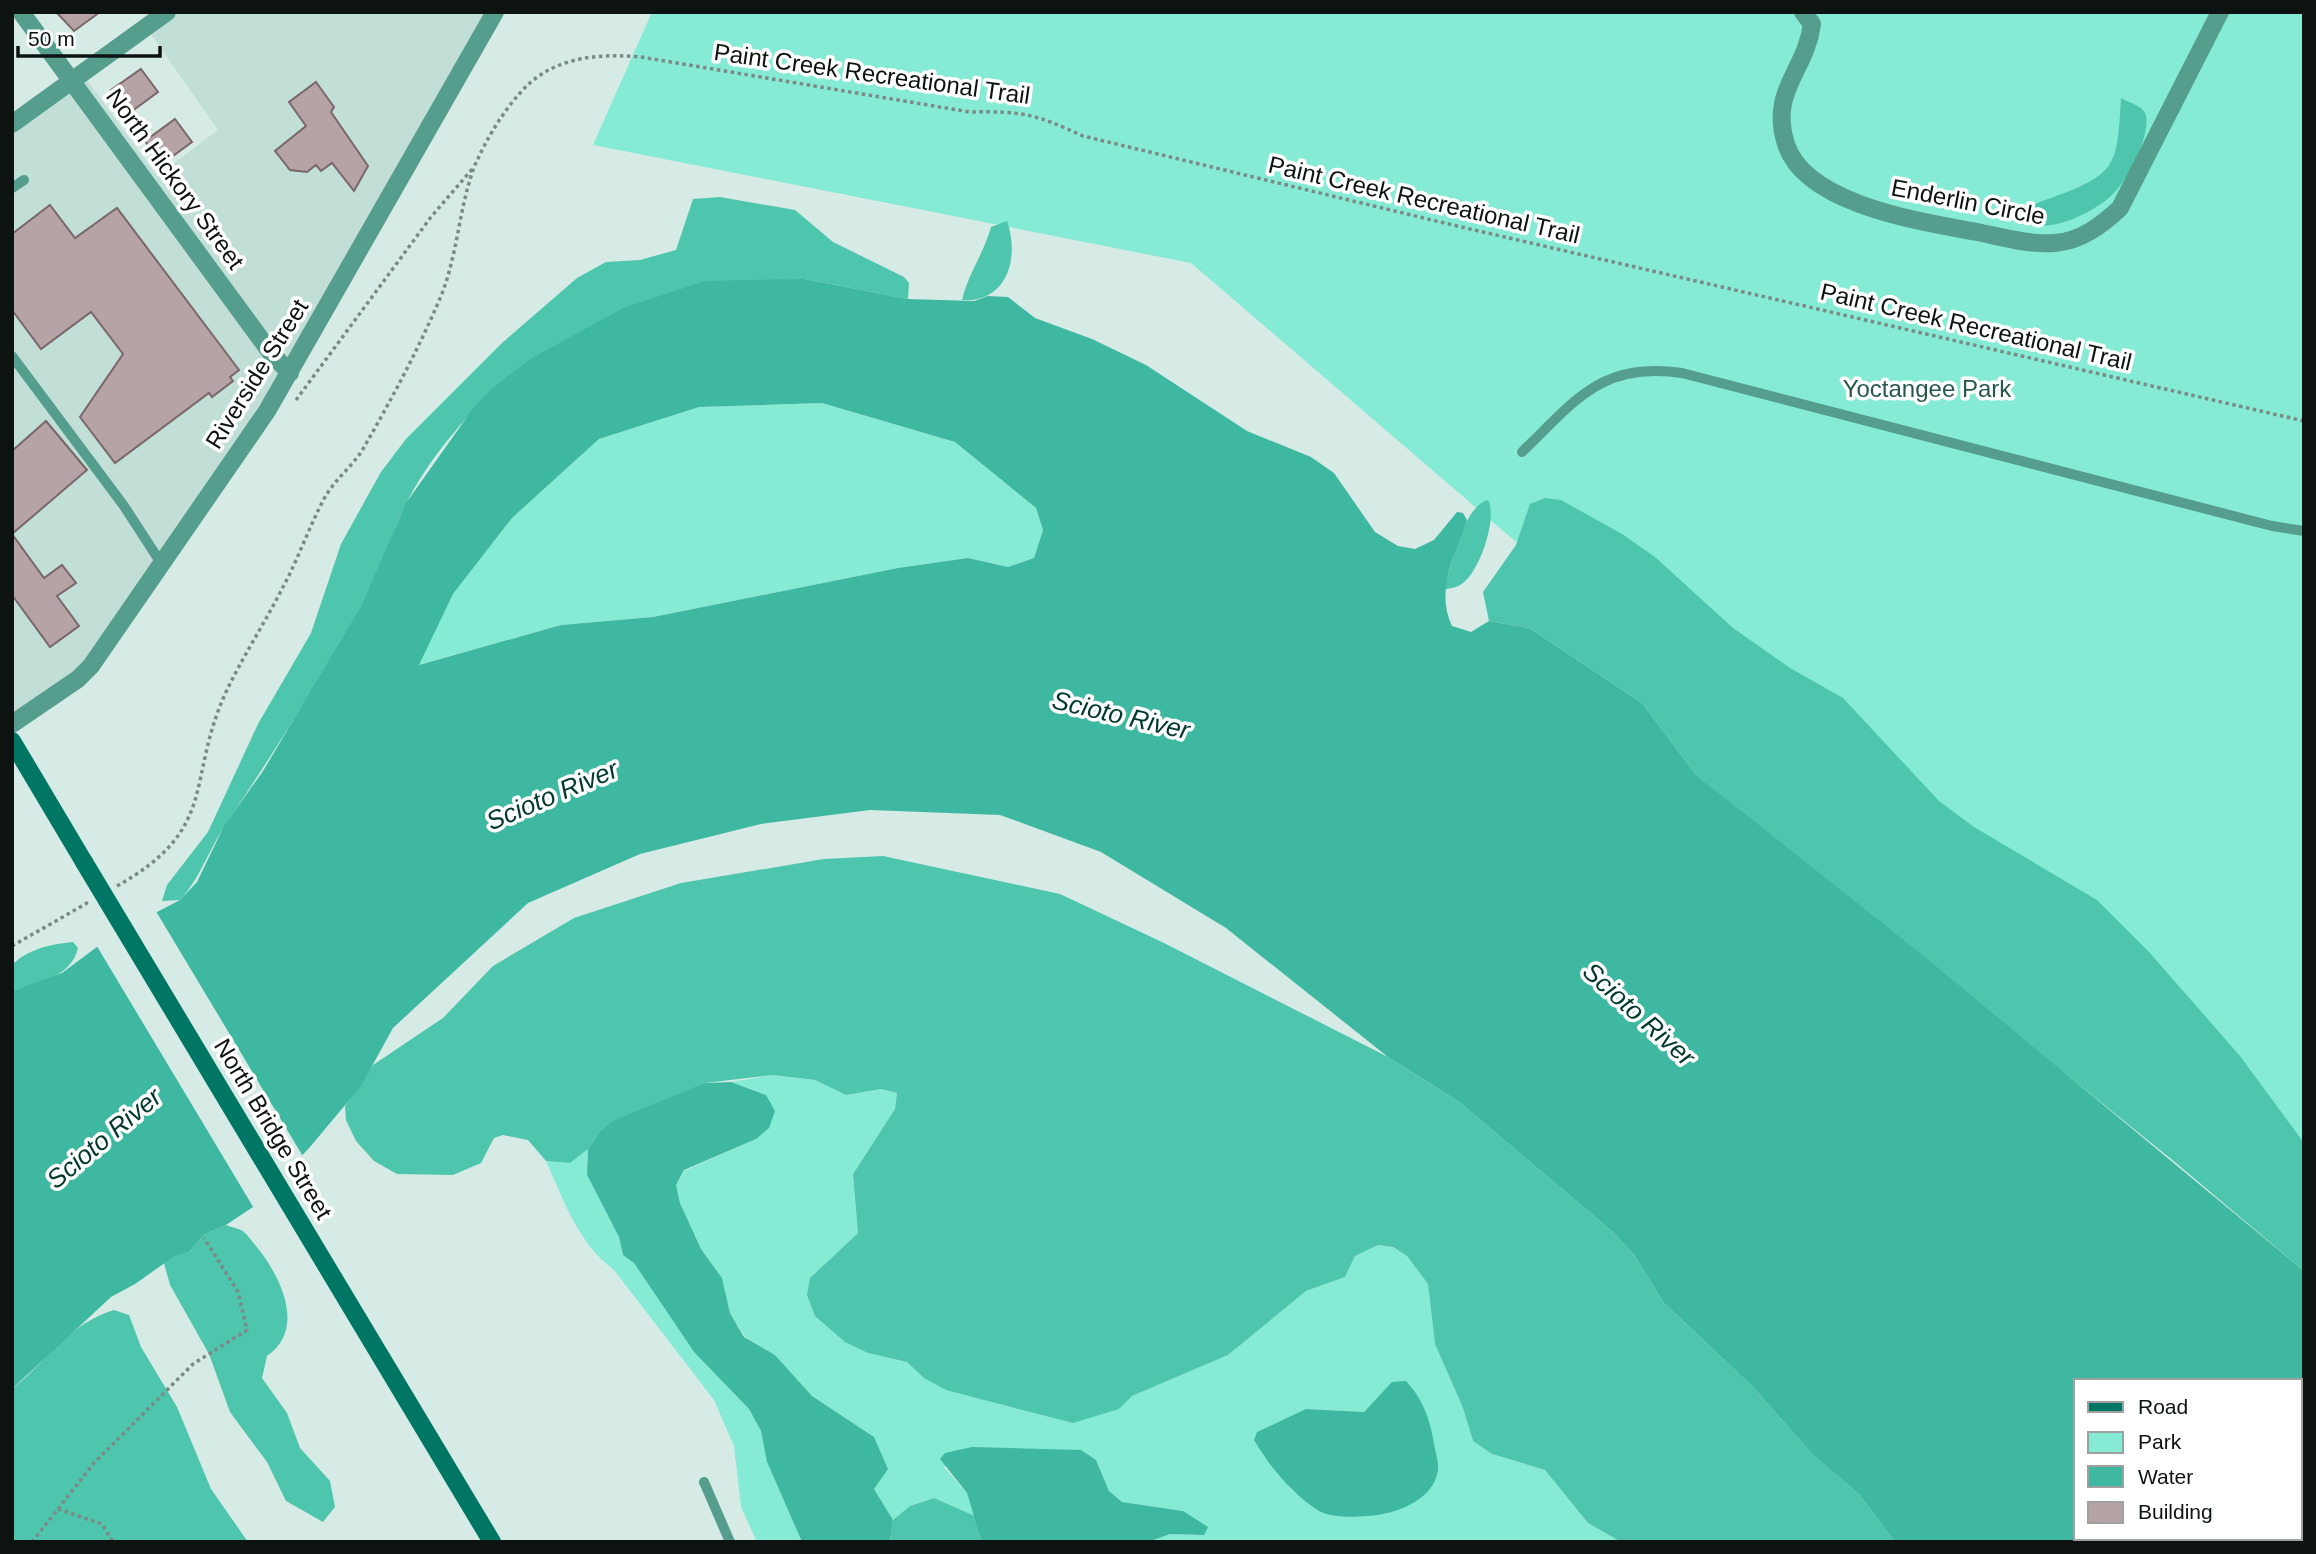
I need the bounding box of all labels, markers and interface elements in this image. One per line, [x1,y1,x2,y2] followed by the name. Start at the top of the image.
[18,14,159,58] scale bar
[28,27,75,50] text: 50 m
[712,38,1032,109] street label: Paint Creek Recreational Trail
[101,83,250,274] street label: North Hickory Street
[1266,151,1582,249] street label: Paint Creek Recreational Trail
[1889,173,2047,230] street label: Enderlin Circle
[1818,278,2134,376] street label: Paint Creek Recreational Trail
[200,294,313,453] street label: Riverside Street
[1843,375,2012,402] park label: Yoctangee Park
[1049,685,1194,746] water label: Scioto River
[482,753,624,836] water label: Scioto River
[1577,956,1702,1073] water label: Scioto River
[209,1034,338,1224] street label: North Bridge Street
[41,1081,168,1195] water label: Scioto River
[2074,1379,2302,1540] legend
[2138,1395,2188,1418] text: Road
[2138,1430,2182,1453] text: Park
[2138,1465,2193,1488] text: Water
[2138,1500,2213,1523] text: Building

